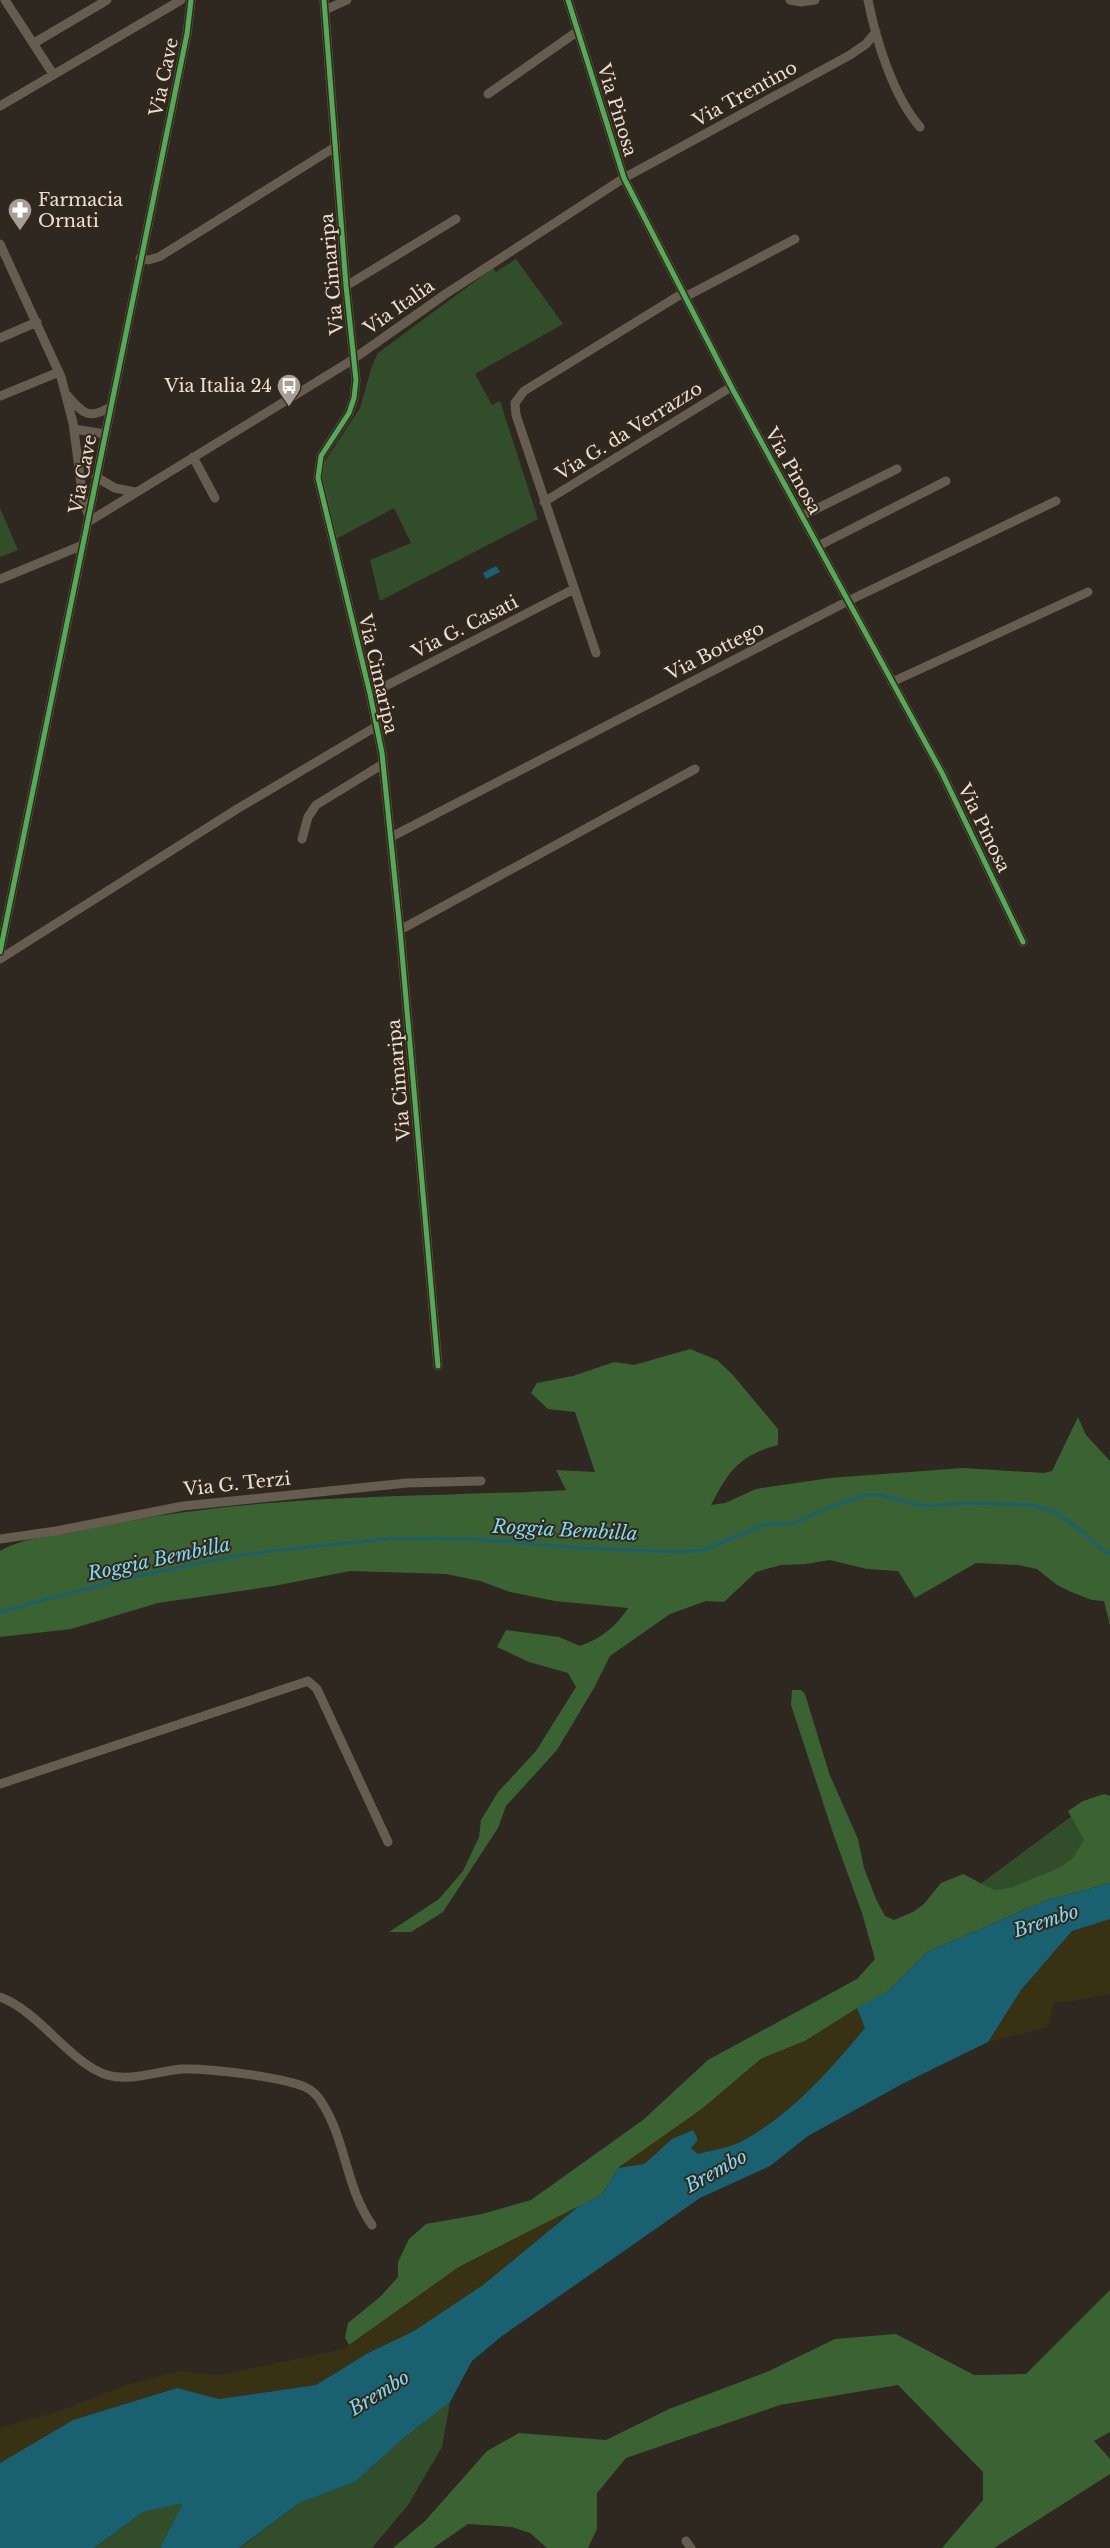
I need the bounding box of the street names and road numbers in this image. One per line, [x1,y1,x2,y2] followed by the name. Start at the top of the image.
[145,36,183,119] street label: Via Cave
[688,56,801,132] street label: Via Trentino
[592,60,642,159] street label: Via Pinosa
[316,212,348,337] street label: Via Cimaripa
[359,275,438,340] street label: Via Italia
[551,377,706,486] street label: Via G. da Verrazzo
[760,423,826,518] street label: Via Pinosa
[64,433,101,516] street label: Via Cave
[407,591,522,664] street label: Via G. Casati
[353,611,402,736] street label: Via Cimaripa
[661,617,768,686] street label: Via Bottego
[953,779,1015,876] street label: Via Pinosa
[383,1018,415,1143] street label: Via Cimaripa
[181,1467,292,1501] street label: Via G. Terzi

